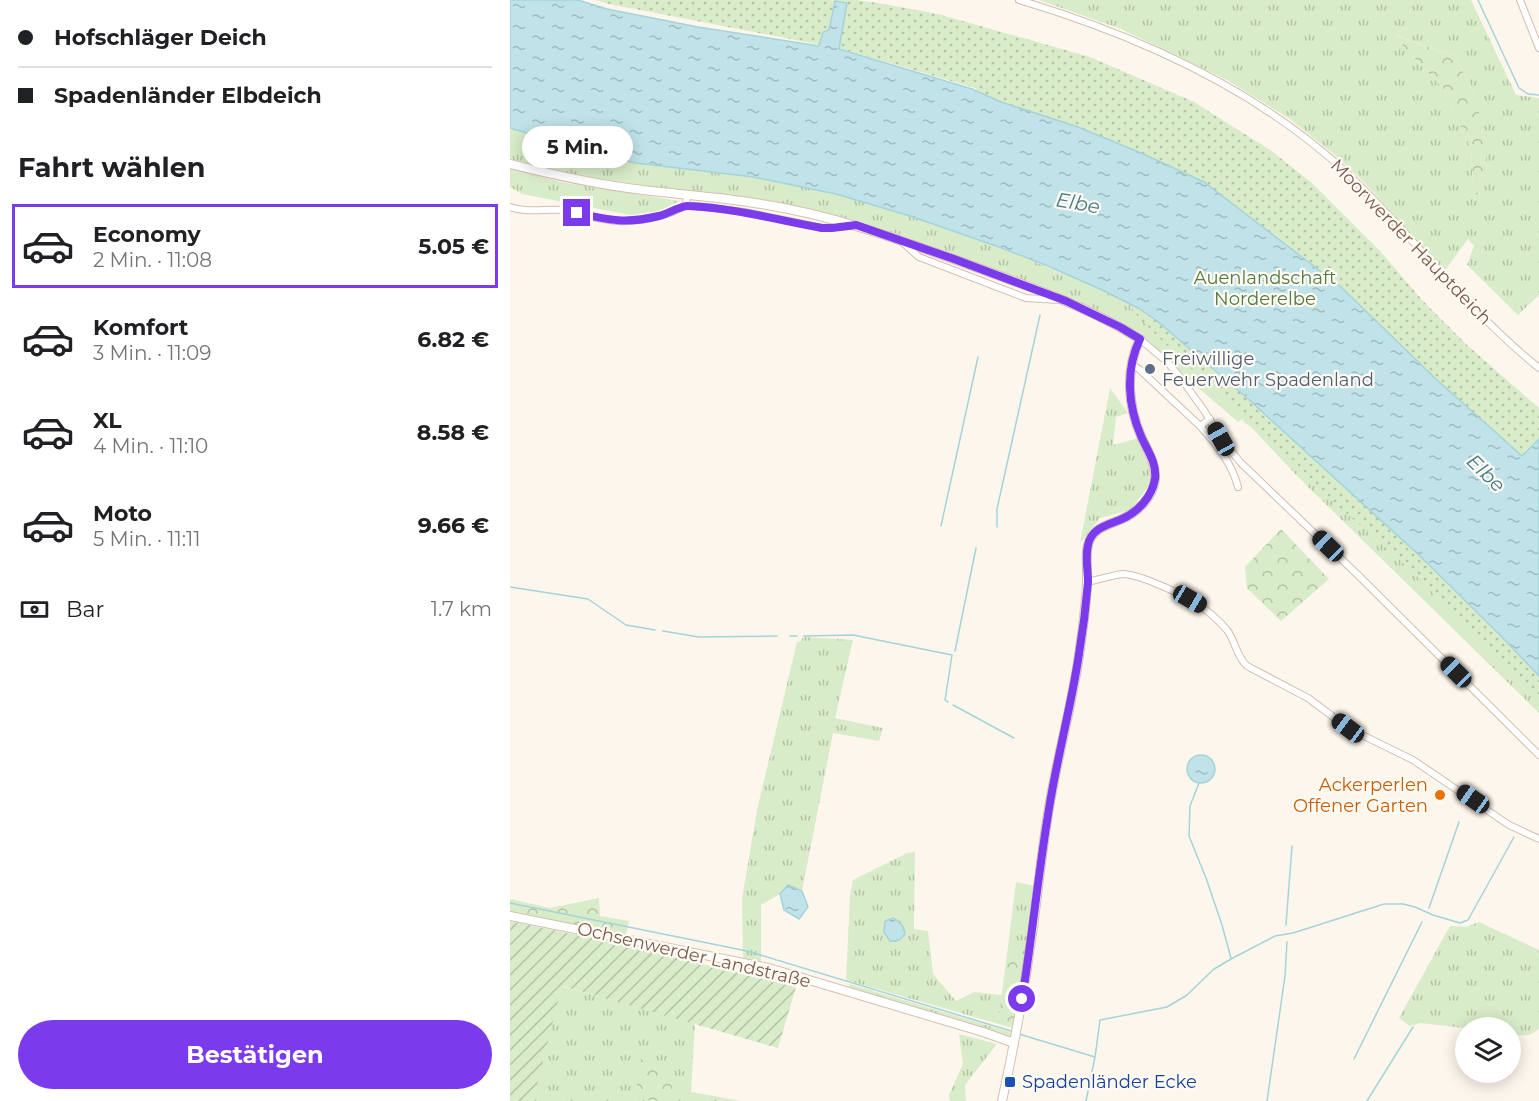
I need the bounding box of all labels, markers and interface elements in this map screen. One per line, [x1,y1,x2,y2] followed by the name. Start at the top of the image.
[54,24,267,51] text: Hofschläger Deich
[54,82,322,109] text: Spadenländer Elbdeich
[521,126,632,168] callout: 5 Min.
[547,135,608,159] text: 5 Min.
[18,151,205,184] text: Fahrt wählen
[1326,154,1496,330] street label: Moorwerder Hauptdeich
[1054,187,1102,219] water label: Elbe
[563,199,590,226] route end
[21,219,75,273] icon: car
[93,221,201,248] text: Economy
[418,233,489,260] text: 5.05 €
[93,248,212,272] text: 2 Min. · 11:08
[1194,267,1336,310] park label: Auenlandschaft Norderelbe
[21,312,75,366] icon: car
[93,314,188,341] text: Komfort
[417,326,489,353] text: 6.82 €
[93,341,211,365] text: 3 Min. · 11:09
[1162,348,1374,391] place label: Freiwillige Feuerwehr Spadenland
[1143,362,1157,376] marker: Freiwillige Feuerwehr Spadenland
[21,405,75,459] icon: car
[93,407,122,434] text: XL
[417,419,489,446] text: 8.58 €
[1204,419,1238,459] car
[93,434,208,458] text: 4 Min. · 11:10
[1462,449,1510,497] water label: Elbe
[21,498,75,552] icon: car
[93,500,152,527] text: Moto
[418,512,489,539] text: 9.66 €
[93,527,200,551] text: 5 Min. · 11:11
[1309,527,1347,565] car
[1170,582,1210,616] car
[18,593,51,626] icon: cash
[66,596,104,623] text: Bar
[431,597,492,621] text: 1.7 km
[1437,653,1475,691] car
[1328,710,1368,746] car
[1293,774,1428,817] place label: Ackerperlen Offener Garten
[1453,781,1493,817] car
[1433,788,1447,802] marker: Ackerperlen Offener Garten
[575,917,813,993] street label: Ochsenwerder Landstraße
[1008,985,1035,1012] route start
[1455,1017,1521,1083] map controls
[1455,1017,1521,1083] button: layers
[18,1020,492,1089] button: Bestätigen
[1022,1071,1197,1093] place label: Spadenländer Ecke
[1003,1075,1017,1089] marker: Spadenländer Ecke

